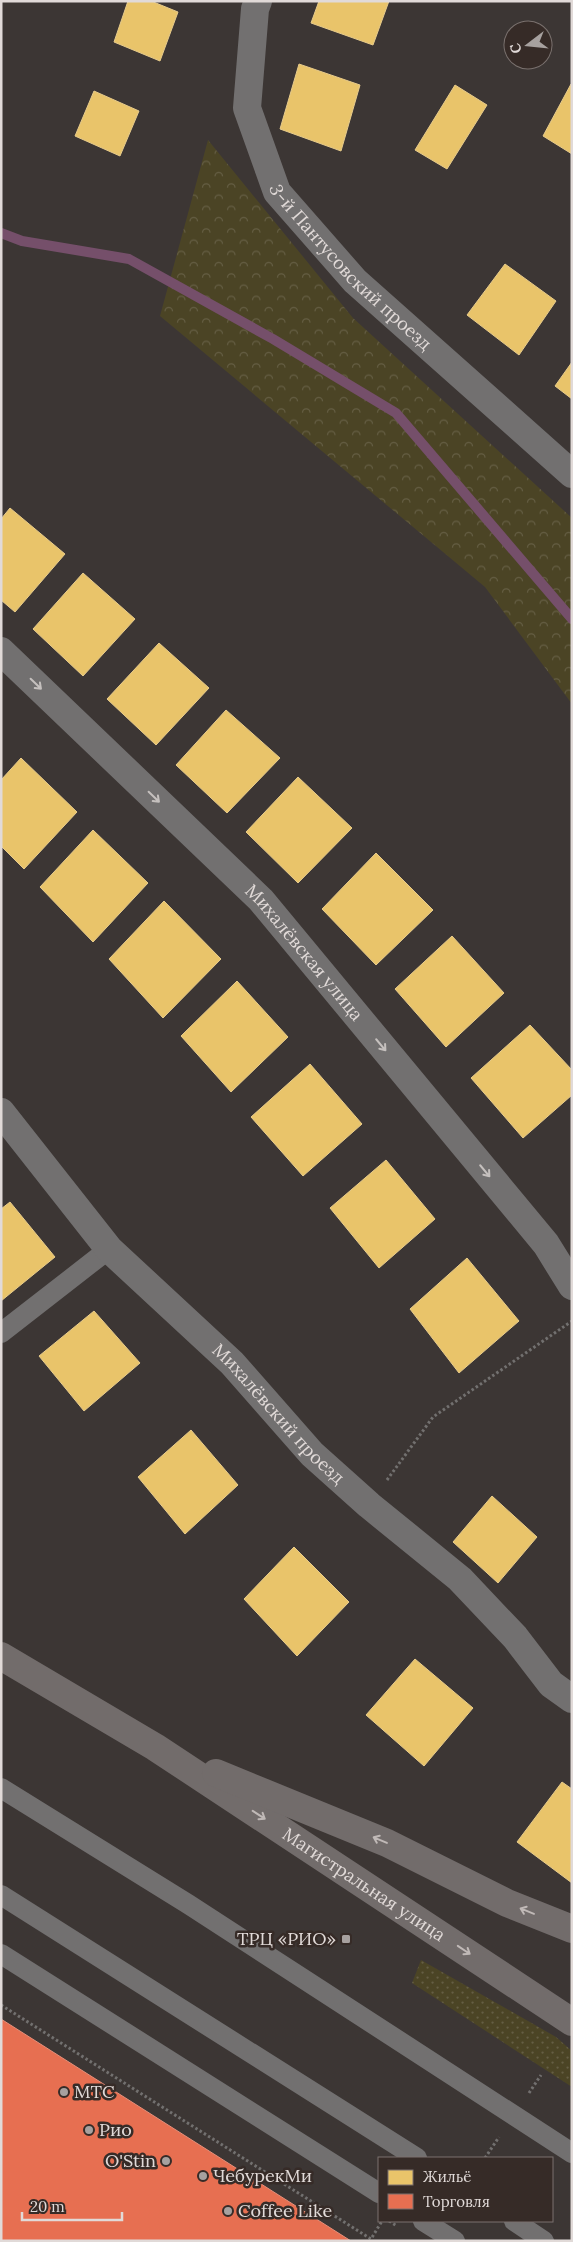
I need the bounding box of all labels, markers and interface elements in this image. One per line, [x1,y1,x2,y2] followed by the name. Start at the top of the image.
[503,20,553,70] north arrow
[505,41,525,56] text: С
[264,181,437,355] street label: 3-й Пантусовский проезд
[30,678,43,690] one-way arrow
[147,791,160,803] one-way arrow
[241,879,368,1025] street label: Михалёвская улица
[376,1039,387,1052] one-way arrow
[479,1164,491,1177] one-way arrow
[208,1338,350,1489] street label: Михалёвский проезд
[252,1810,266,1820] one-way arrow
[278,1822,450,1946] street label: Магистральная улица
[373,1835,388,1845] one-way arrow
[519,1905,534,1914] one-way arrow
[237,1927,336,1950] place label: ТРЦ «РИО»
[340,1933,352,1945] marker: ТРЦ «РИО»
[456,1945,470,1955] one-way arrow
[74,2080,115,2103] place label: МТС
[58,2086,70,2098] marker: МТС
[99,2118,132,2141] place label: Рио
[83,2124,95,2136] marker: Рио
[105,2149,156,2172] place label: O'Stin
[160,2155,172,2167] marker: O'Stin
[378,2157,553,2222] legend
[213,2164,312,2187] place label: ЧебурекМи
[423,2167,471,2186] text: Жильё
[197,2170,209,2182] marker: ЧебурекМи
[22,2190,122,2222] scale bar
[423,2192,490,2211] text: Торговля
[30,2197,65,2216] text: 20 m
[238,2199,332,2222] place label: Coffee Like
[222,2205,234,2217] marker: Coffee Like

